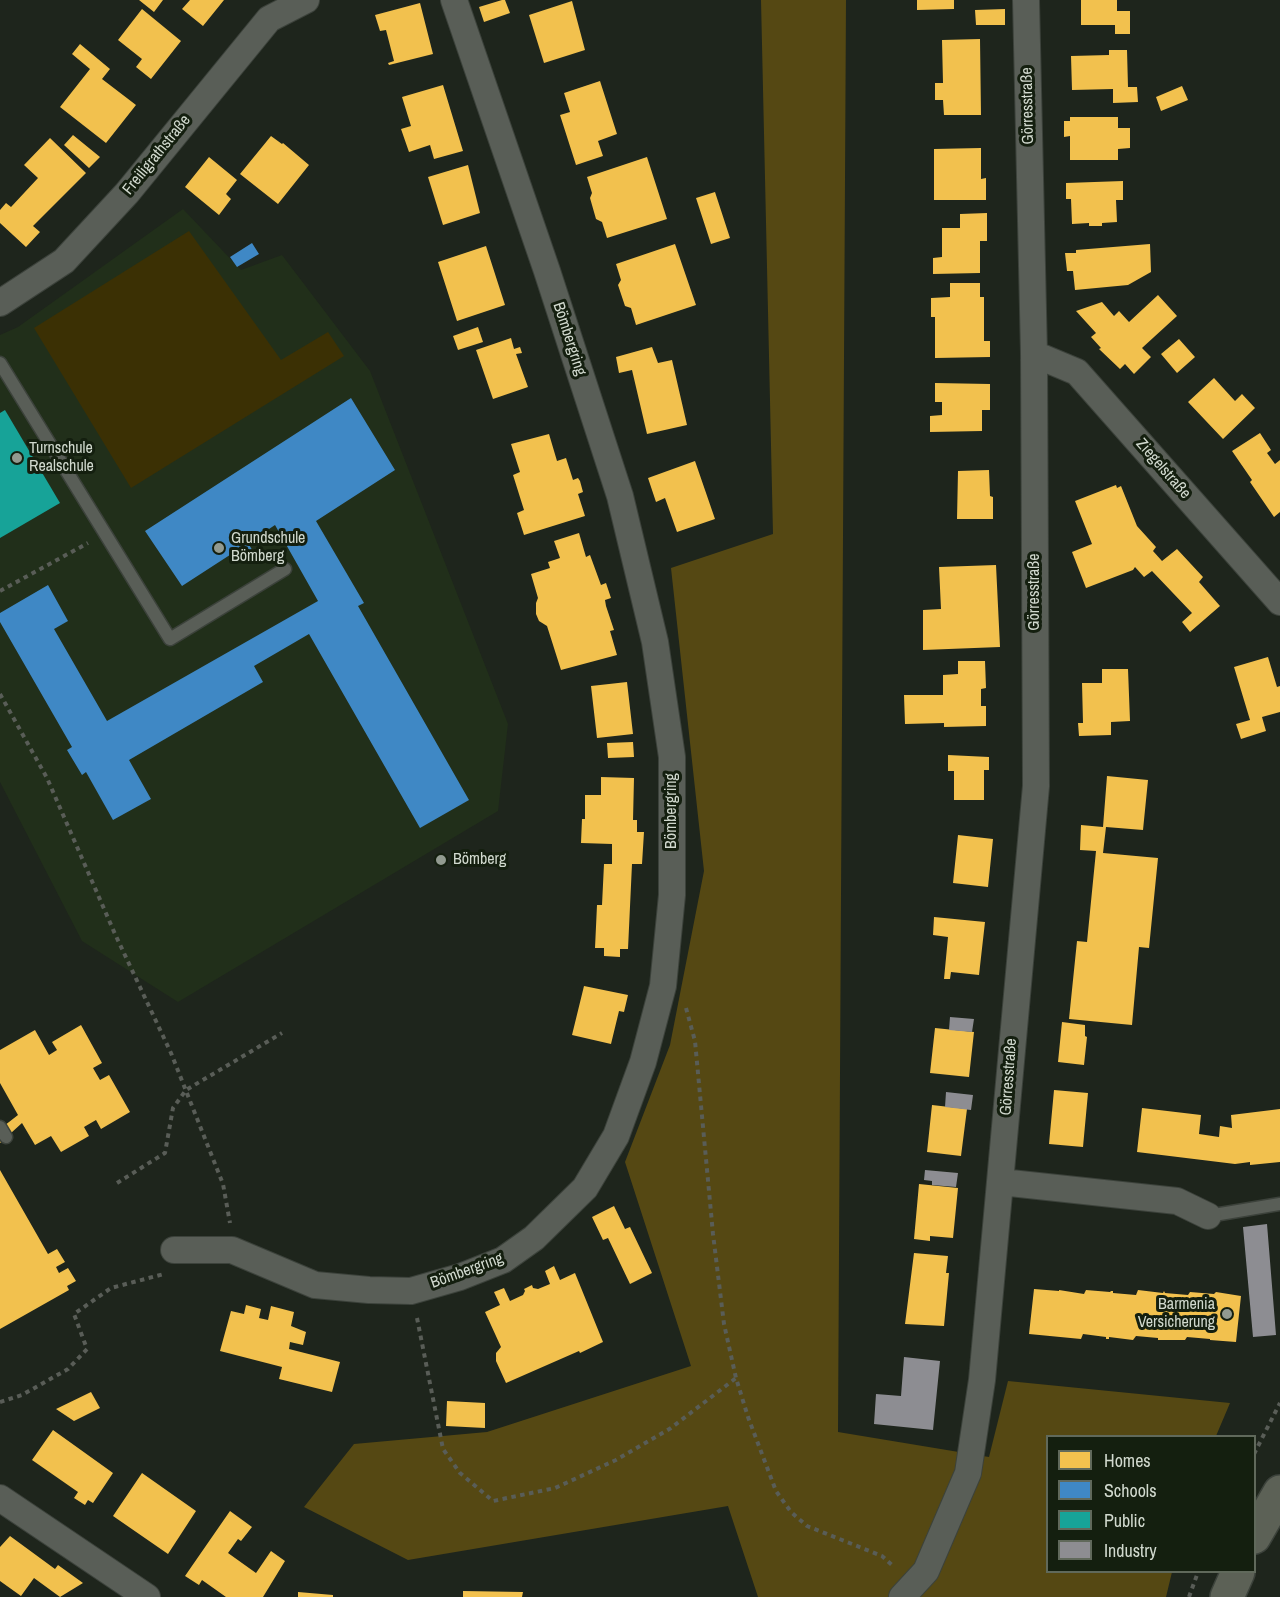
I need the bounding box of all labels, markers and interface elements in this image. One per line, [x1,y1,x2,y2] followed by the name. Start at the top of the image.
[1018,67,1038,145] street label: Görresstraße
[119,111,195,199] street label: Freiligrathstraße
[548,300,590,378] street label: Bömbergring
[1132,435,1194,503] street label: Ziegelstraße
[29,439,94,477] place label: Turnschule Realschule
[10,451,24,465] marker: Turnschule Realschule
[231,529,305,567] place label: Grundschule Bömberg
[212,541,226,555] marker: Grundschule Bömberg
[1025,553,1045,631] street label: Görresstraße
[662,773,682,849] street label: Bömbergring
[453,850,506,870] place label: Bömberg
[434,853,448,867] marker: Bömberg
[997,1038,1021,1116] street label: Görresstraße
[428,1249,506,1293] street label: Bömbergring
[1138,1295,1215,1333] place label: Barmenia Versicherung
[1220,1307,1234,1321] marker: Barmenia Versicherung
[1046,1435,1256,1573] legend
[1104,1448,1151,1473] text: Homes
[1104,1478,1157,1503] text: Schools
[1104,1508,1145,1533] text: Public
[1104,1538,1157,1563] text: Industry

